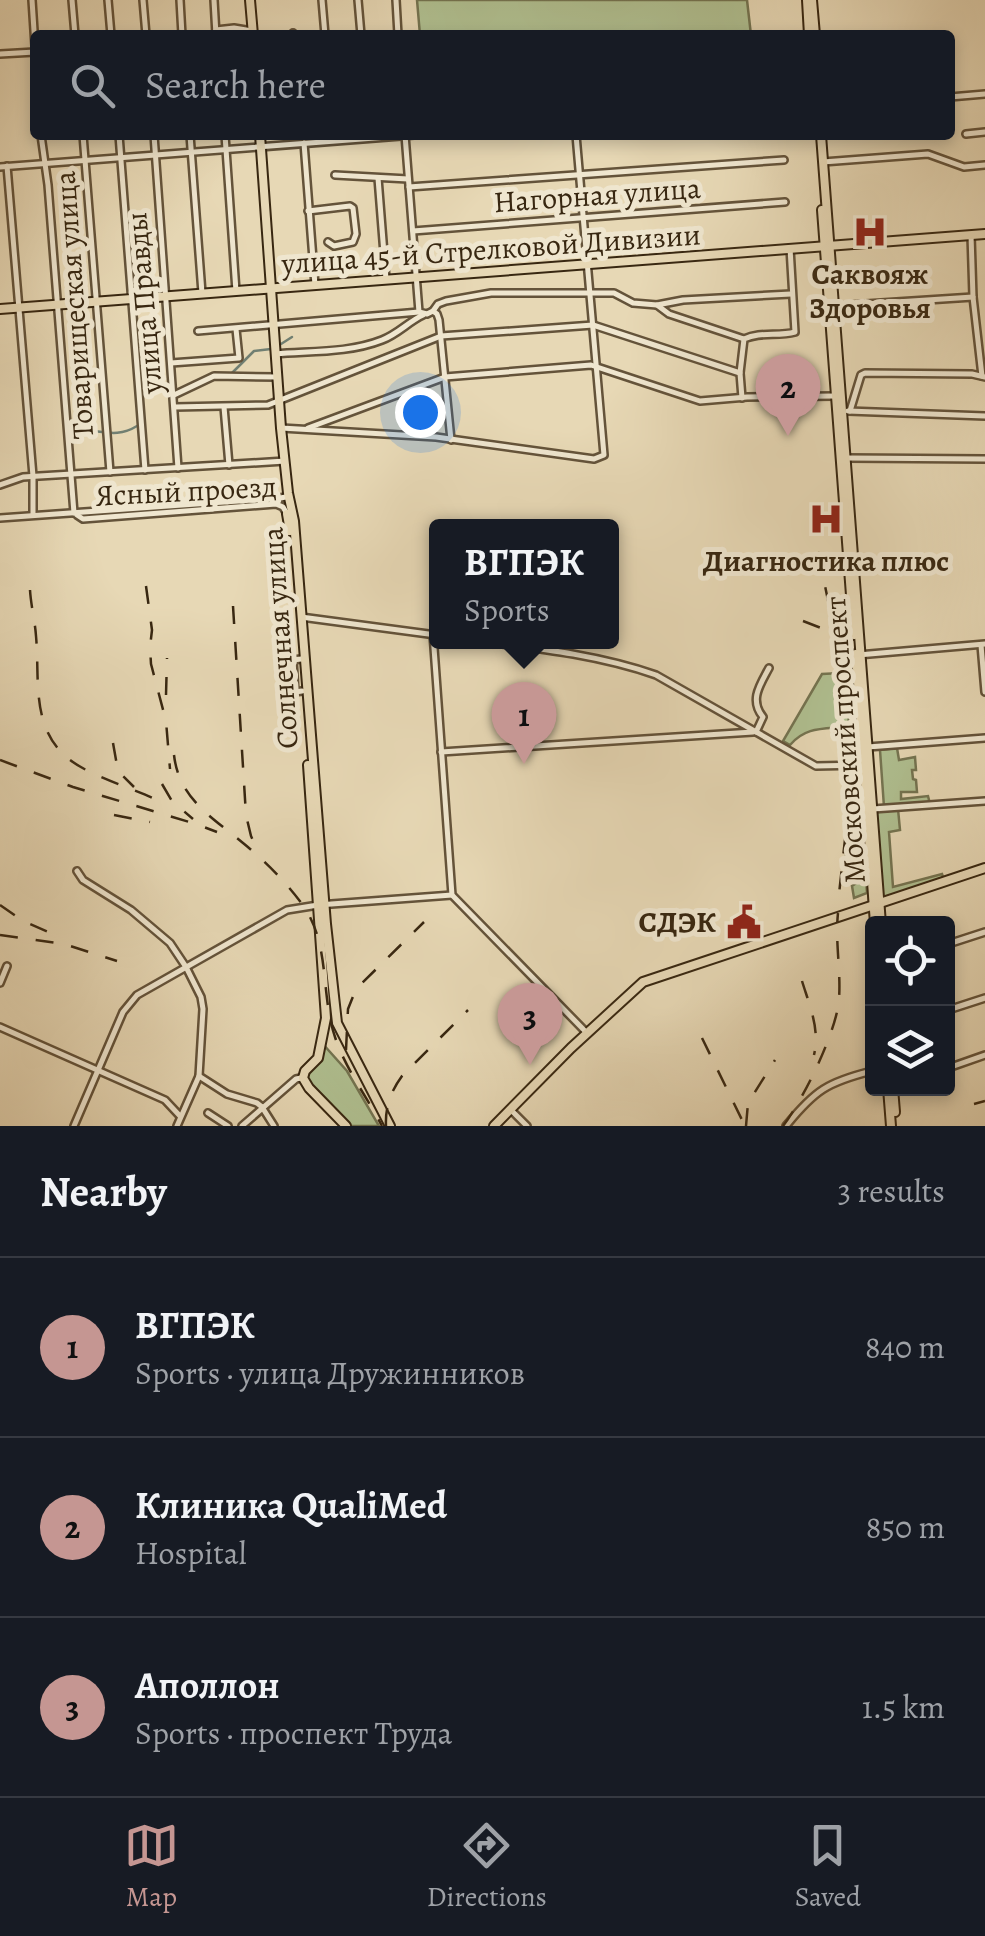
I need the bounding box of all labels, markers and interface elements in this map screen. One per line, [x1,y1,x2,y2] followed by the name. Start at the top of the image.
[30,30,955,140] search box
[65,58,120,113] icon: search
[145,59,326,111] text: Search here
[492,168,702,222] street label: Нагорная улица
[45,170,103,440] street label: Товарищеская улица
[116,210,172,397] street label: улица Правды
[851,213,889,251] hospital icon: Саквояж Здоровья
[279,214,702,284] street label: улица 45-й Стрелковой Дивизии
[809,254,931,328] place label: Саквояж Здоровья
[756,354,820,436] pin: 2
[395,387,446,438] your location
[95,466,277,516] street label: Ясный проезд
[807,500,845,538] hospital icon: Диагностика плюс
[429,519,619,649] popup
[252,526,308,750] street label: Солнечная улица
[464,536,584,588] text: ВГПЭК
[703,541,949,581] place label: Диагностика плюс
[464,588,550,632] text: Sports
[815,595,875,885] street label: Московский проспект
[492,682,556,764] pin: 1
[639,902,716,942] place label: СДЭК
[725,903,763,941] public building icon: СДЭК
[865,916,955,1096] map controls
[865,916,955,1006] button: locate
[498,982,562,1065] pin: 3
[865,1006,955,1096] button: layers
[40,1163,167,1220] text: Nearby
[838,1169,945,1213] text: 3 results
[135,1299,255,1351] text: ВГПЭК
[67,1325,78,1369] text: 1
[865,1325,945,1369] text: 840 m
[135,1351,525,1395] text: Sports · улица Дружинников
[135,1479,447,1531] text: Клиника QualiMed
[65,1505,80,1549] text: 2
[866,1505,945,1549] text: 850 m
[135,1531,247,1575] text: Hospital
[135,1659,280,1711] text: Аполлон
[66,1685,79,1729] text: 3
[862,1685,945,1729] text: 1.5 km
[135,1711,452,1755] text: Sports · проспект Труда
[124,1818,179,1916] tab: Map
[427,1818,547,1916] tab: Directions
[795,1818,861,1916] tab: Saved

